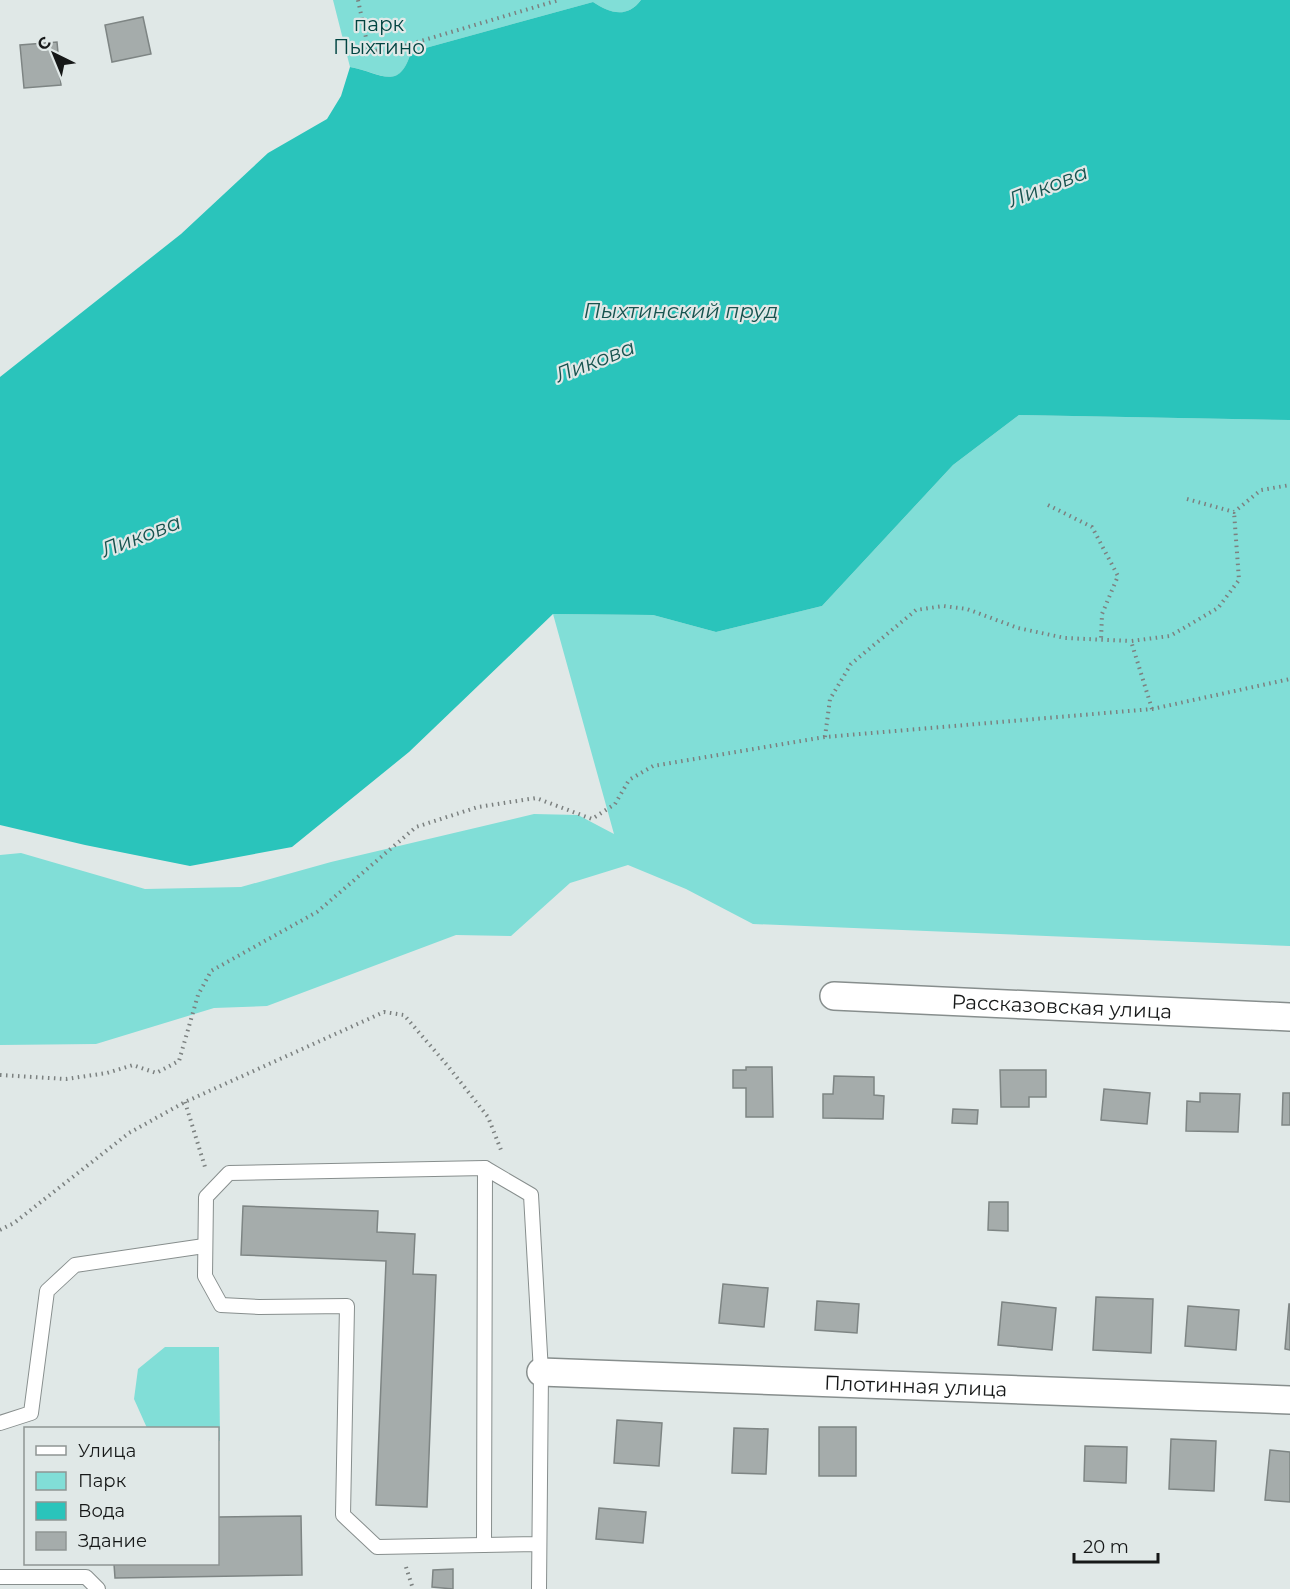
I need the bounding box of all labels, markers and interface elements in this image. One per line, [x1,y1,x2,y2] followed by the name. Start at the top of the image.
[333,12,425,59] park label: парк Пыхтино
[24,24,84,84] north arrow
[33,32,55,54] text: С
[1003,159,1091,213] water label: Ликова
[584,298,778,323] water label: Пыхтинский пруд
[550,334,638,388] water label: Ликова
[96,509,184,563] water label: Ликова
[951,989,1173,1024] street label: Рассказовская улица
[824,1371,1008,1401] street label: Плотинная улица
[24,1427,219,1565] legend
[78,1440,136,1462] text: Улица
[78,1470,127,1492] text: Парк
[78,1500,125,1522] text: Вода
[1074,1526,1158,1564] scale bar
[78,1530,147,1552] text: Здание
[1083,1536,1129,1558] text: 20 m

